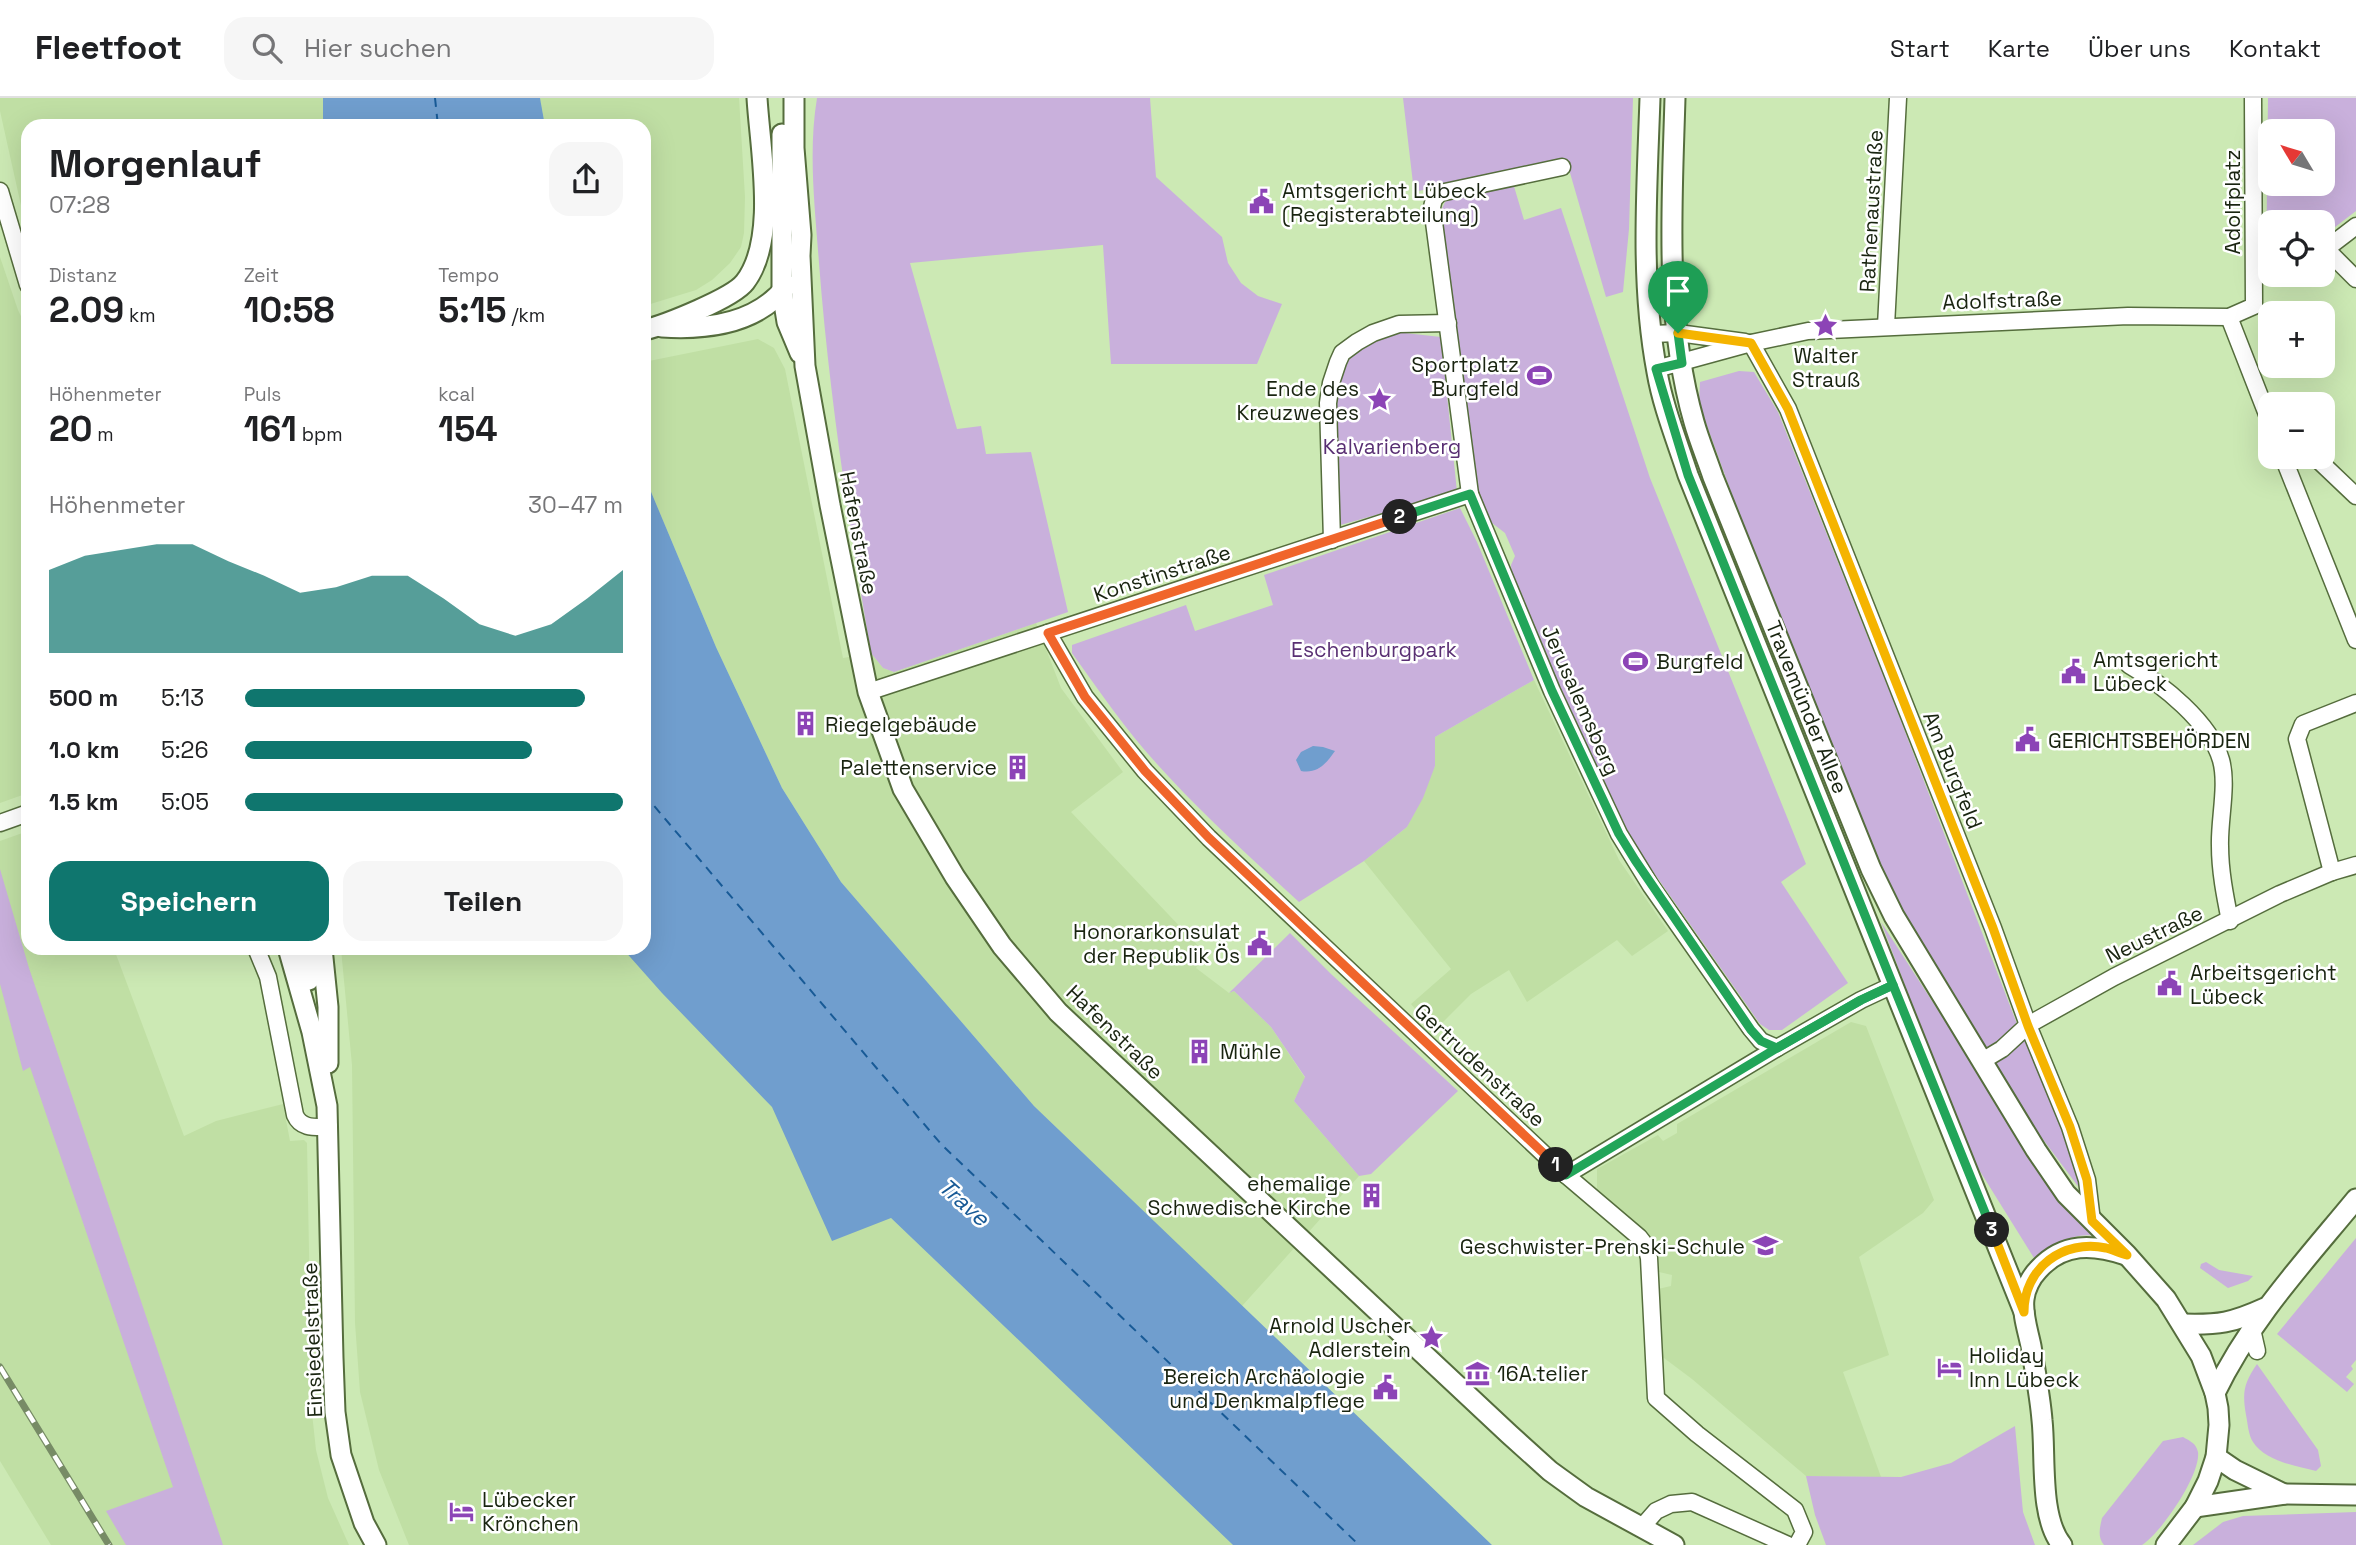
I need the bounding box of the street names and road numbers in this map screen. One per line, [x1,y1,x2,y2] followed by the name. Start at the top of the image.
[1853,129,1889,293] street label: Rathenaustraße
[2219,150,2246,254] street label: Adolfplatz
[1942,284,2062,316] street label: Adolfstraße
[834,469,884,597] street label: Hafenstraße
[1090,538,1234,608] street label: Konstinstraße
[1760,617,1854,797] street label: Travemünder Allee
[1536,621,1626,779] street label: Jerusalemsberg
[1917,707,1989,833] street label: Am Burgfeld
[2101,899,2207,969] street label: Neustraße
[1061,979,1169,1085] street label: Hafenstraße
[1409,997,1551,1133] street label: Gertrudenstraße
[296,1262,328,1418] street label: Einsiedelstraße

